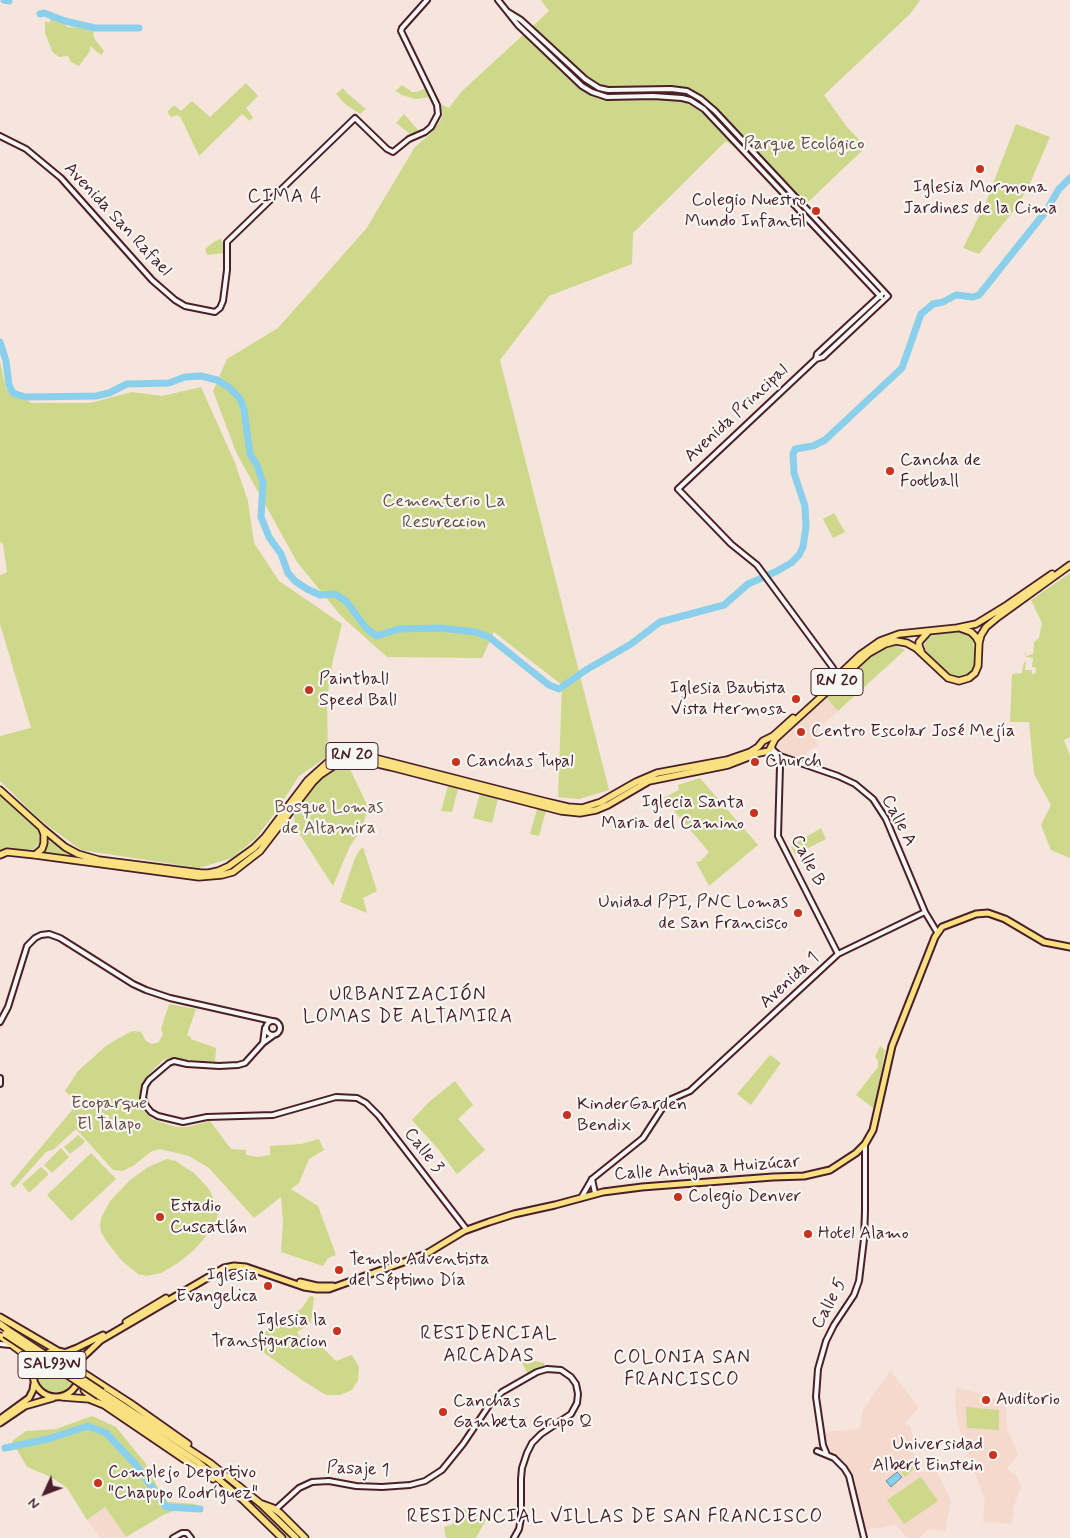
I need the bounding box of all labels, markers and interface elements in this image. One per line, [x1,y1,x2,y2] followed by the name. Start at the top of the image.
[744,134,864,156] park label: Parque Ecológico
[59,159,175,281] street label: Avenida San Rafael
[974,163,986,175] marker: Iglesia Mormona Jardines de la Cima
[903,177,1057,220] place label: Iglesia Mormona Jardines de la Cima
[247,187,323,209] district label: CIMA 4
[685,190,806,232] place label: Colegio Nuestro Mundo Infantil
[810,205,822,217] marker: Colegio Nuestro Mundo Infantil
[681,360,793,468] street label: Avenida Principal
[900,450,981,492] place label: Cancha de Football
[884,465,896,477] marker: Cancha de Football
[382,491,506,534] park label: Cementerio La Resureccion
[319,669,397,712] place label: Paintball Speed Ball
[811,669,863,696] road number: RN 20
[670,678,786,721] place label: Iglesia Bautista Vista Hermosa
[303,684,315,696] marker: Paintball Speed Ball
[790,693,802,705] marker: Iglesia Bautista Vista Hermosa
[811,721,1015,743] place label: Centro Escolar José Mejía
[795,726,807,738] marker: Centro Escolar José Mejía
[326,742,378,769] road number: RN 20
[466,751,574,773] place label: Canchas Tupal
[765,751,822,773] place label: Church
[450,756,462,768] marker: Canchas Tupal
[749,756,761,768] marker: Church
[601,792,744,834] place label: Iglecia Santa Maria del Camino
[875,792,921,850] street label: Calle A
[275,797,383,840] park label: Bosque Lomas de Altamira
[748,807,760,819] marker: Iglecia Santa Maria del Camino
[785,832,829,890] street label: Calle B
[598,892,788,934] place label: Unidad PPI, PNC Lomas de San Francisco
[792,907,804,919] marker: Unidad PPI, PNC Lomas de San Francisco
[756,948,824,1014] street label: Avenida 1
[302,985,514,1029] district label: URBANIZACIÓN LOMAS DE ALTAMIRA
[71,1093,147,1136] park label: Ecoparque El Talapo
[577,1094,687,1136] place label: KinderGarden Bendix
[561,1109,573,1121] marker: KinderGarden Bendix
[399,1124,447,1178] street label: Calle 3
[613,1152,801,1186] street label: Calle Antigua a Huizúcar
[688,1186,801,1208] place label: Colegio Denver
[672,1191,684,1203] marker: Colegio Denver
[170,1196,247,1238] place label: Estadio Cuscatlán
[154,1211,166,1223] marker: Estadio Cuscatlán
[818,1223,909,1245] place label: Hotel Alamo
[802,1228,814,1240] marker: Hotel Alamo
[349,1249,489,1292] place label: Templo Adventista del Séptimo Día
[333,1264,345,1276] marker: Templo Adventista del Séptimo Día
[176,1265,258,1308] place label: Iglesia Evangelica
[808,1275,852,1333] street label: Calle 5
[262,1280,274,1292] marker: Iglesia Evangelica
[211,1310,327,1352] place label: Iglesia la Transfiguracion
[420,1324,558,1368] district label: RESIDENCIAL ARCADAS
[331,1325,343,1337] marker: Iglesia la Transfiguracion
[615,1348,749,1392] district label: COLONIA SAN FRANCISCO
[18,1352,86,1378] road number: SAL93W
[996,1389,1060,1411] place label: Auditorio
[453,1391,592,1434] place label: Canchas Gambeta Grupo Q
[980,1394,992,1406] marker: Auditorio
[437,1406,449,1418] marker: Canchas Gambeta Grupo Q
[872,1434,983,1476] place label: Universidad Albert Einstein
[987,1449,999,1461] marker: Universidad Albert Einstein
[326,1458,390,1482] street label: Pasaje 1
[108,1462,258,1505] place label: Complejo Deportivo "Chapupo Rodríguez"
[20,1468,70,1518] north arrow
[92,1477,104,1489] marker: Complejo Deportivo "Chapupo Rodríguez"
[24,1494,44,1513] text: N
[406,1507,824,1529] district label: RESIDENCIAL VILLAS DE SAN FRANCISCO

